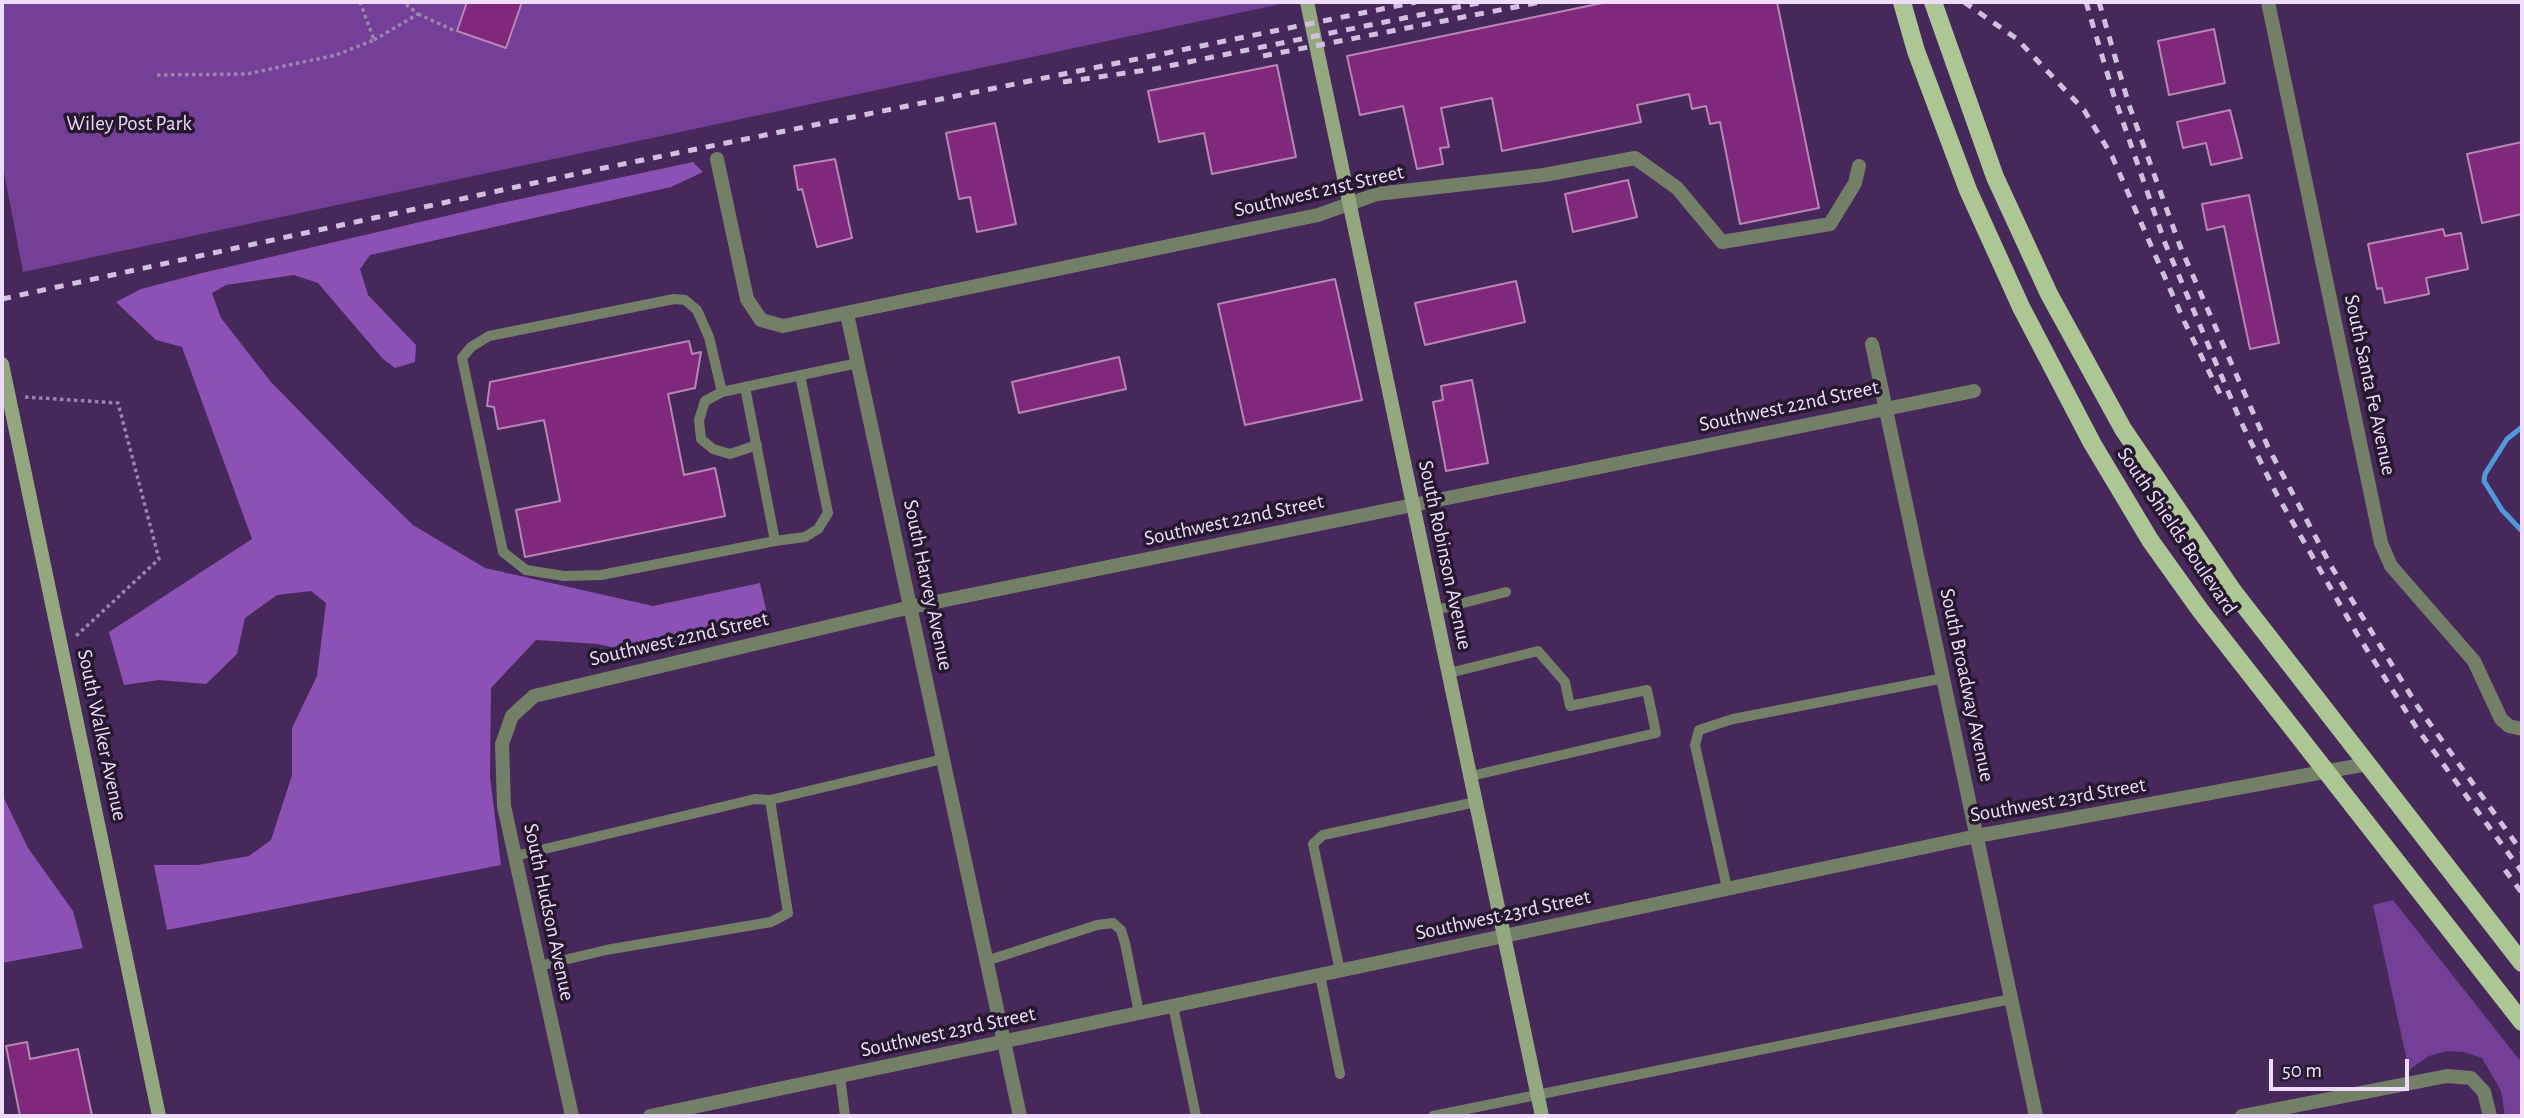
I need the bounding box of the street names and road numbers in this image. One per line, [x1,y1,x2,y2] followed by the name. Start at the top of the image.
[1232,159,1406,223] street label: Southwest 21st Street
[2339,292,2401,478] street label: South Santa Fe Avenue
[1697,375,1881,437] street label: Southwest 22nd Street
[2111,442,2243,620] street label: South Shields Boulevard
[1413,458,1477,652] street label: South Robinson Avenue
[1142,489,1326,551] street label: Southwest 22nd Street
[898,497,958,673] street label: South Harvey Avenue
[1934,586,2000,784] street label: South Broadway Avenue
[587,606,771,672] street label: Southwest 22nd Street
[72,647,132,823] street label: South Walker Avenue
[1968,772,2148,828] street label: Southwest 23rd Street
[518,821,580,1003] street label: South Hudson Avenue
[1413,884,1593,946] street label: Southwest 23rd Street
[858,1001,1038,1063] street label: Southwest 23rd Street

